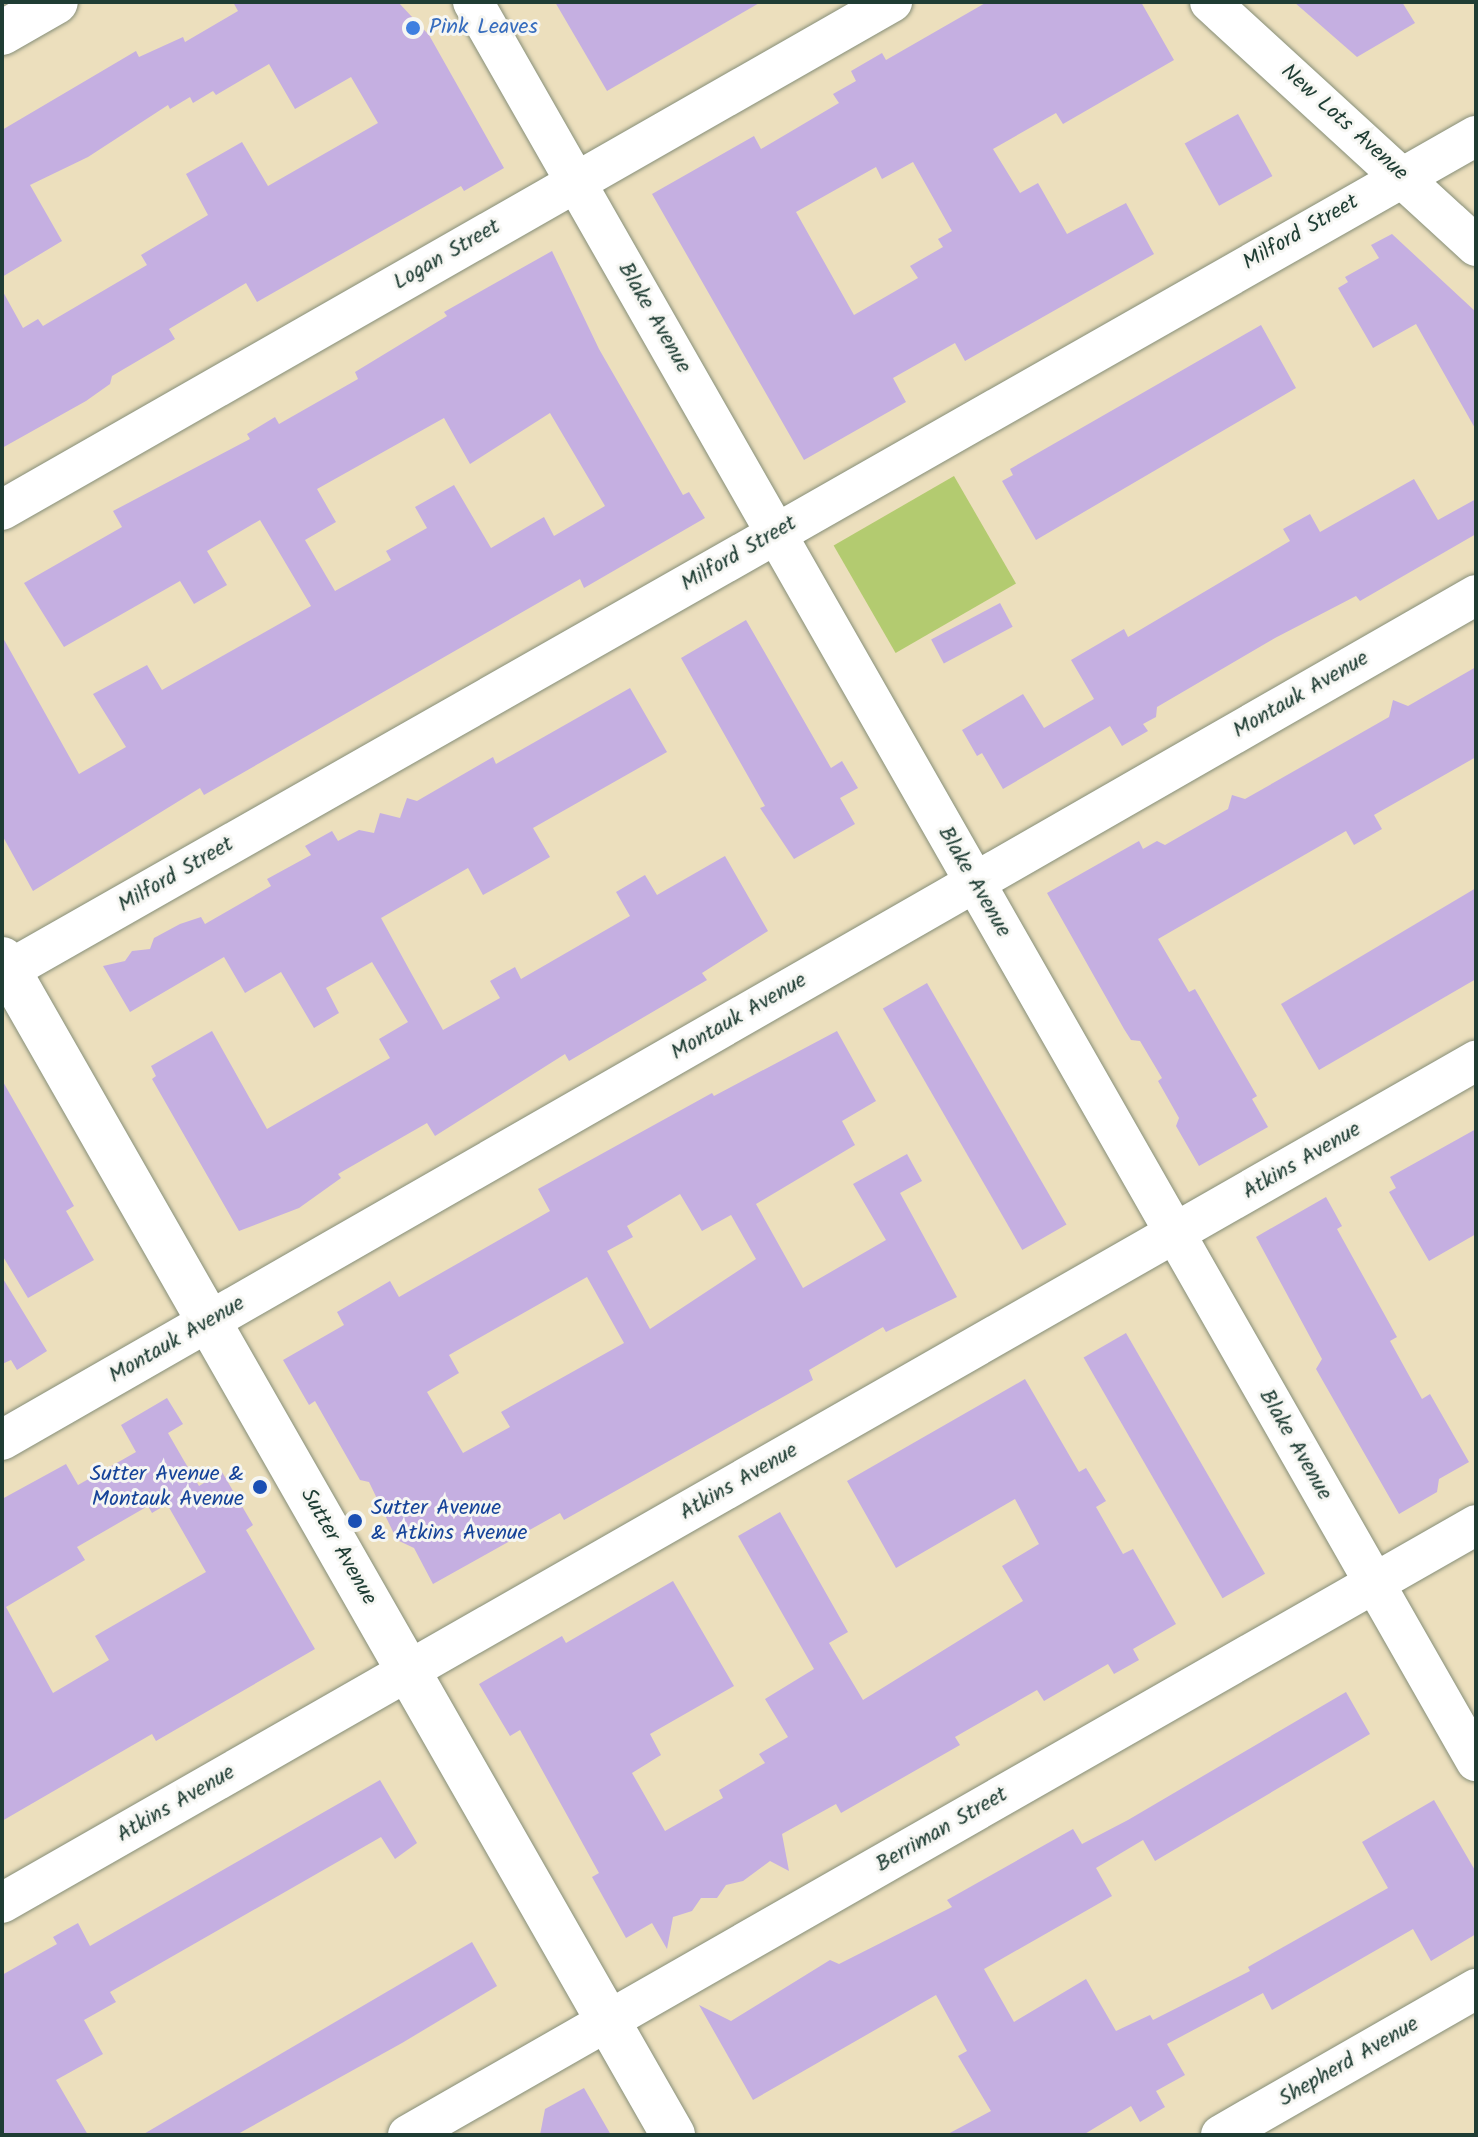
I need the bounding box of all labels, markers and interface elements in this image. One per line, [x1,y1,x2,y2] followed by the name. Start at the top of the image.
[429,15,538,41] place label: Pink Leaves
[404,19,422,37] marker: Pink Leaves
[1275,59,1413,187] street label: New Lots Avenue
[1238,189,1364,277] street label: Milford Street
[389,214,505,296] street label: Logan Street
[612,258,696,378] street label: Blake Avenue
[676,510,802,598] street label: Milford Street
[1228,645,1374,745] street label: Montauk Avenue
[932,822,1016,942] street label: Blake Avenue
[113,831,239,919] street label: Milford Street
[666,967,812,1067] street label: Montauk Avenue
[1238,1117,1366,1205] street label: Atkins Avenue
[104,1290,250,1390] street label: Montauk Avenue
[1253,1385,1337,1505] street label: Blake Avenue
[675,1438,803,1526] street label: Atkins Avenue
[90,1461,244,1512] place label: Sutter Avenue & Montauk Avenue
[251,1478,269,1496] marker: Sutter Avenue & Montauk Avenue
[294,1484,382,1610] street label: Sutter Avenue
[371,1495,527,1546] place label: Sutter Avenue & Atkins Avenue
[346,1512,364,1530] marker: Sutter Avenue & Atkins Avenue
[112,1760,240,1848] street label: Atkins Avenue
[871,1782,1013,1878] street label: Berriman Street
[1274,2011,1424,2113] street label: Shepherd Avenue

